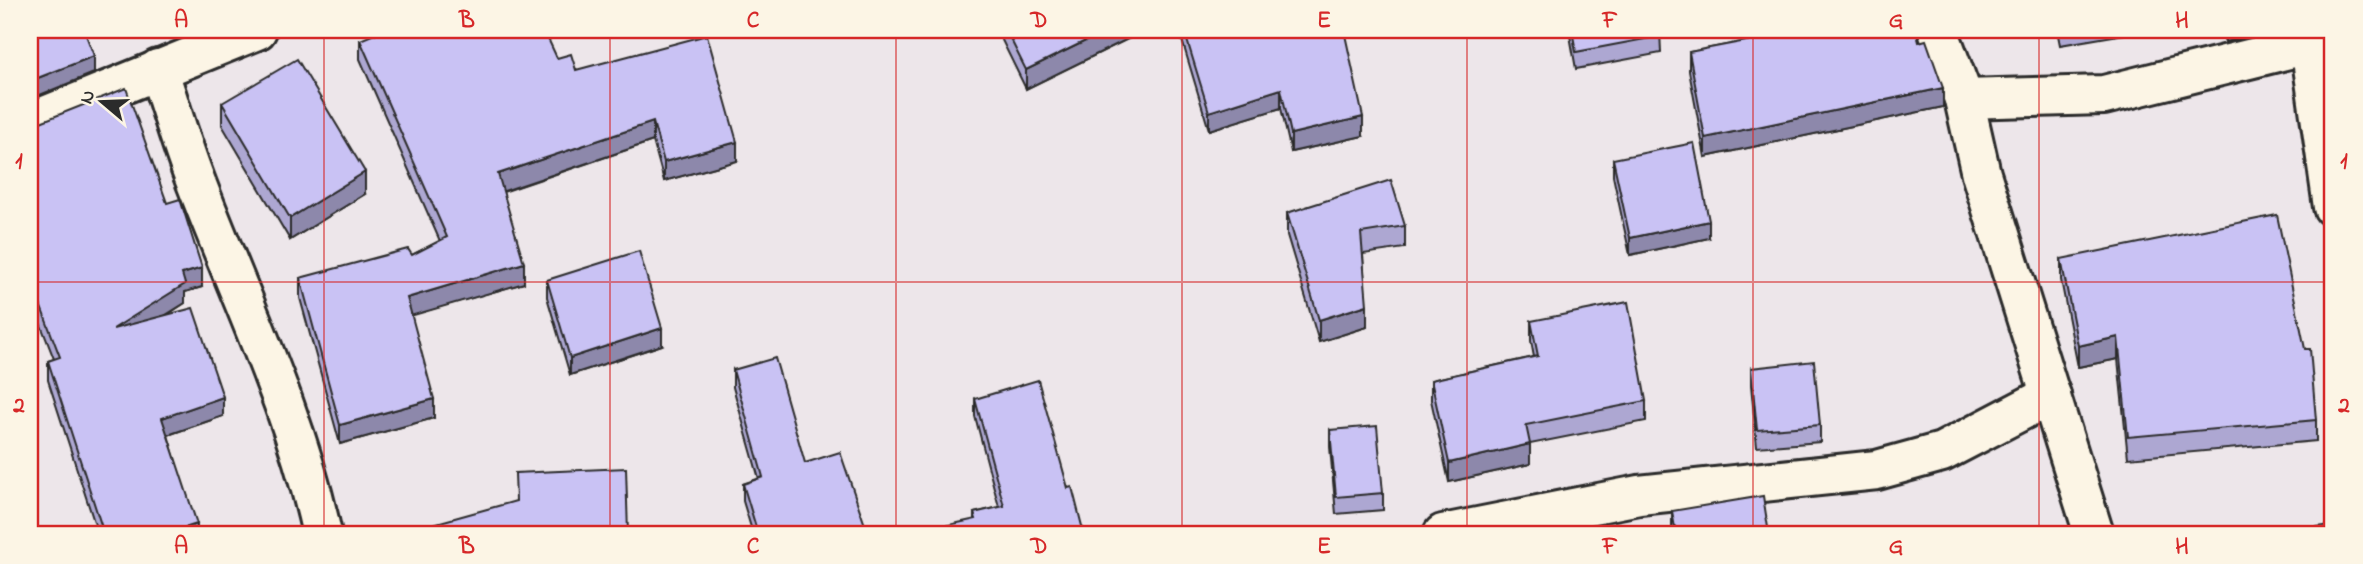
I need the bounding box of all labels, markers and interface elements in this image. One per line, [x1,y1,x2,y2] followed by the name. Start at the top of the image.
[174,5,188,38] text: A
[458,5,475,38] text: B
[747,5,760,38] text: C
[1030,5,1047,38] text: D
[1317,5,1331,38] text: E
[1602,5,1618,38] text: F
[1889,5,1903,38] text: G
[2175,5,2189,38] text: H
[66,66,136,136] north arrow
[73,87,103,108] text: N
[15,146,23,179] text: 1
[2340,146,2348,179] text: 1
[12,390,25,423] text: 2
[2337,390,2350,423] text: 2
[174,531,188,564] text: A
[458,531,475,564] text: B
[747,531,760,564] text: C
[1030,531,1047,564] text: D
[1317,531,1331,564] text: E
[1602,531,1618,564] text: F
[1889,531,1903,564] text: G
[2175,531,2189,564] text: H

